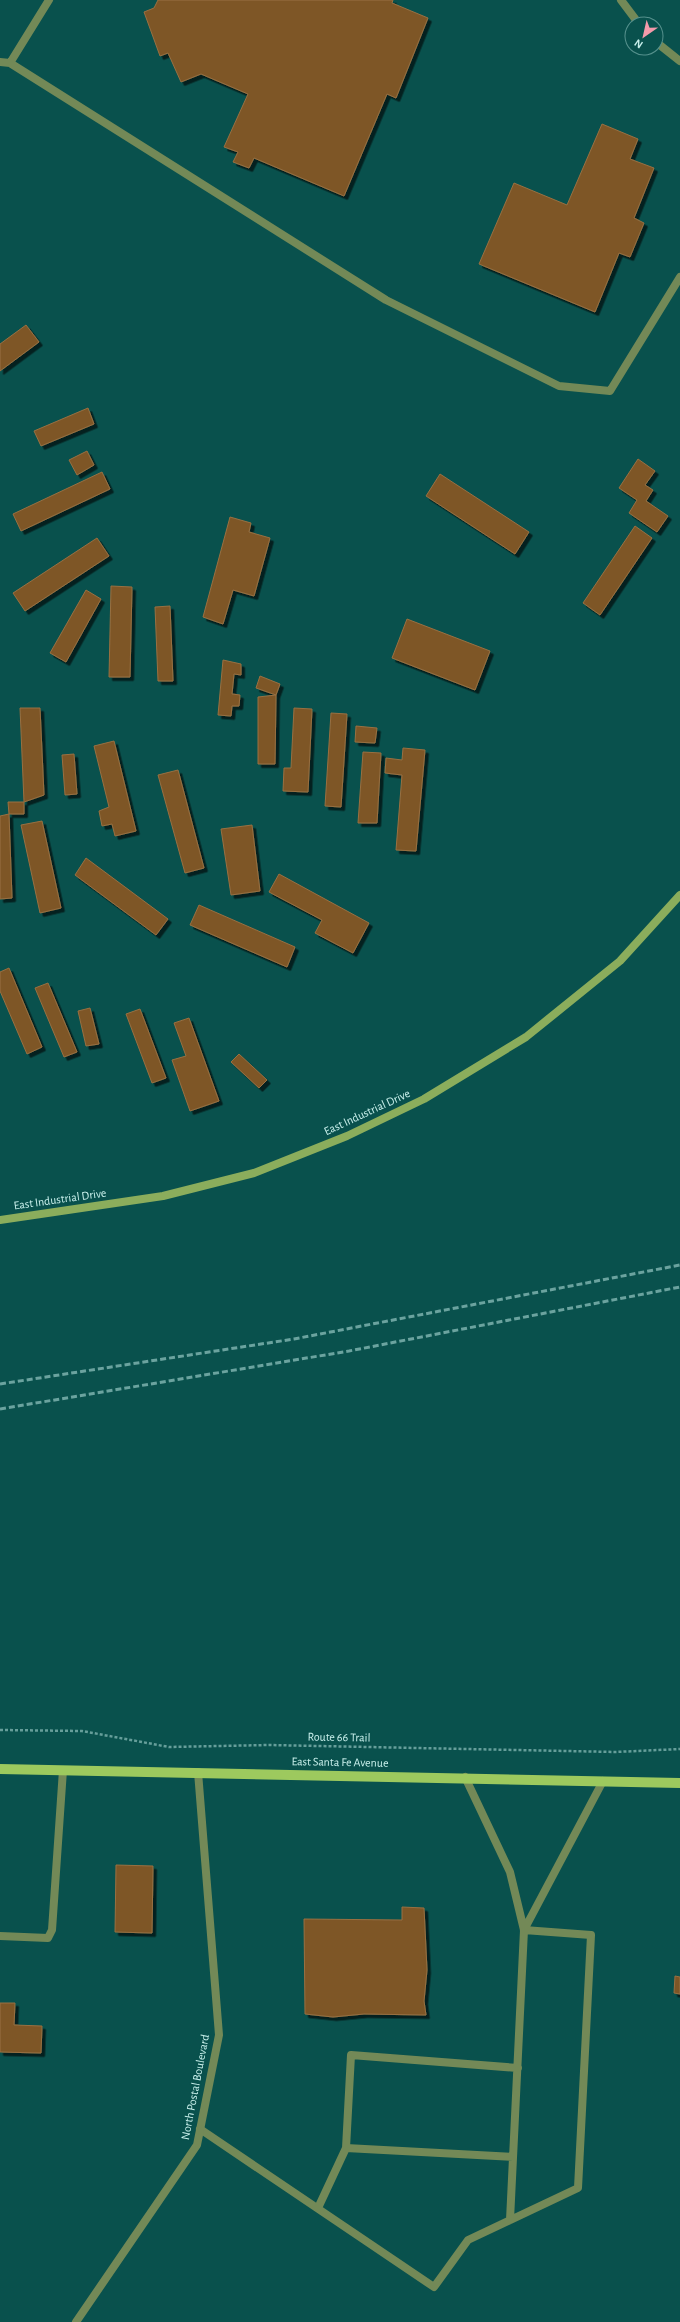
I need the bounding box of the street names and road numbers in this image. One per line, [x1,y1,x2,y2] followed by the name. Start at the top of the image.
[322,1087,412,1137] street label: East Industrial Drive
[13,1187,107,1211] street label: East Industrial Drive
[307,1730,371,1744] street label: Route 66 Trail
[291,1755,389,1769] street label: East Santa Fe Avenue
[179,2033,211,2141] street label: North Postal Boulevard

